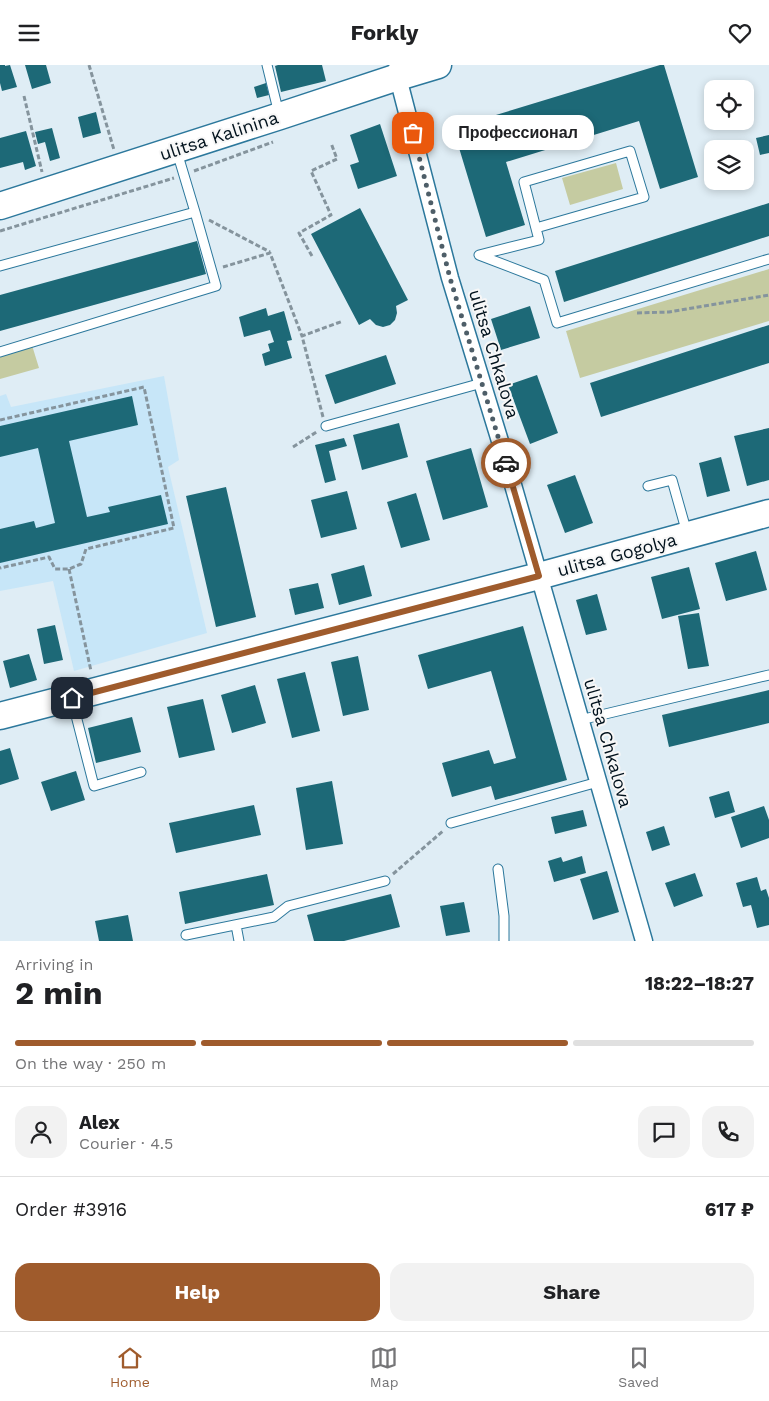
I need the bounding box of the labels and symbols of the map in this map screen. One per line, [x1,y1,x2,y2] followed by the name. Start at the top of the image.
[157,106,281,165] street label: ulitsa Kalinina
[392,112,434,154] pin
[443,115,596,151] callout: Профессионал
[465,287,524,421] street label: ulitsa Chkalova
[481,438,531,488] courier
[555,528,679,581] street label: ulitsa Gogolya
[580,676,637,810] street label: ulitsa Chkalova
[51,677,93,719] pin

